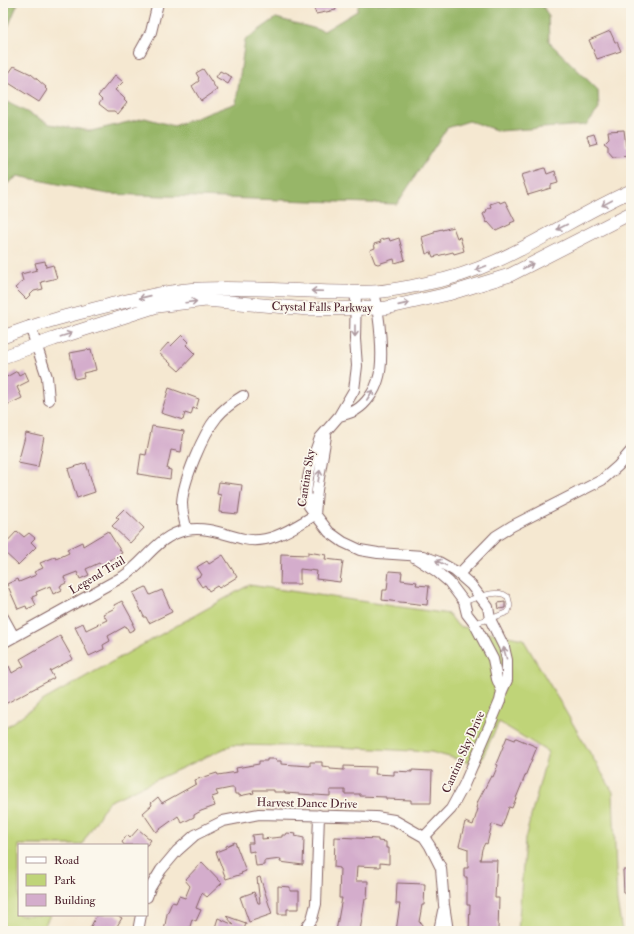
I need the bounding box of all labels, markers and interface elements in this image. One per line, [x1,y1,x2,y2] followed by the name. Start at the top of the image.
[602,200,614,207] one-way arrow
[557,223,569,231] one-way arrow
[522,262,534,269] one-way arrow
[475,264,487,272] one-way arrow
[311,287,324,295] one-way arrow
[139,293,152,301] one-way arrow
[184,298,197,305] one-way arrow
[271,299,373,316] street label: Crystal Falls Parkway
[397,299,410,307] one-way arrow
[351,324,359,337] one-way arrow
[59,331,72,338] one-way arrow
[366,389,374,400] one-way arrow
[295,447,319,508] street label: Cantina Sky
[315,470,323,483] one-way arrow
[67,553,128,598] street label: Legend Trail
[435,559,447,566] one-way arrow
[501,647,508,660] one-way arrow
[439,709,488,796] street label: Cantina Sky Drive
[257,795,357,812] street label: Harvest Dance Drive
[18,844,148,916] legend
[54,853,79,868] text: Road
[54,873,76,888] text: Park
[54,893,97,908] text: Building

